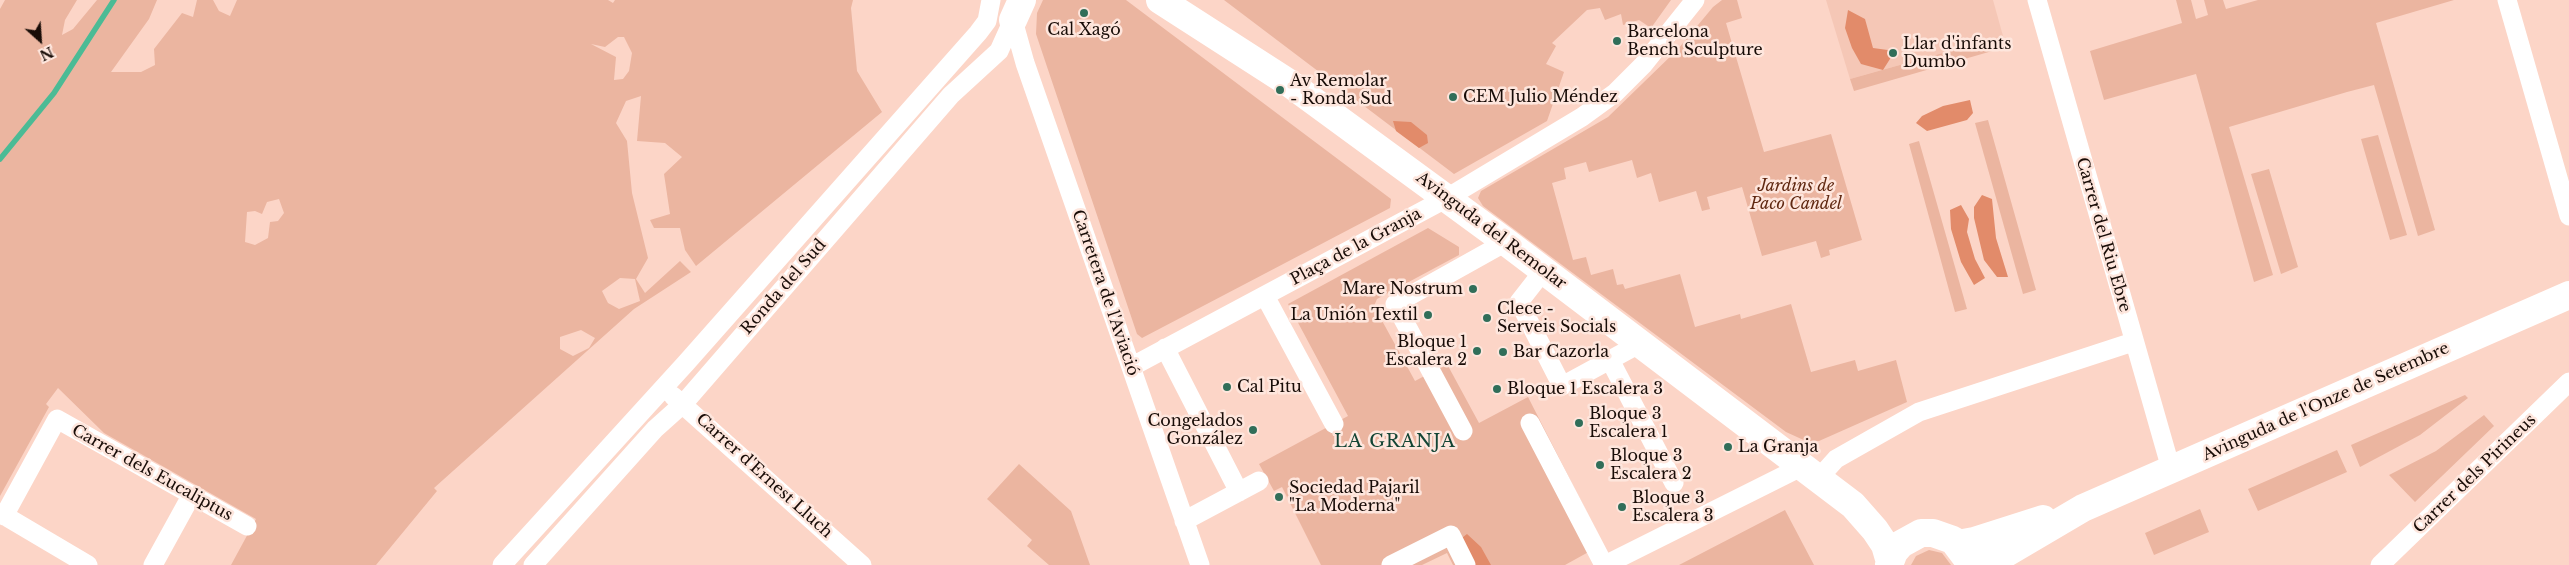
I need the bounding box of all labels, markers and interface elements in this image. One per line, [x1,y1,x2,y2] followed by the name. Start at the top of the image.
[1078,7,1090,19] marker: Cal Xagó
[15,15,65,65] north arrow
[1047,20,1121,40] place label: Cal Xagó
[1627,22,1763,60] place label: Barcelona Bench Sculpture
[1903,34,2011,72] place label: Llar d'infants Dumbo
[1611,35,1623,47] marker: Barcelona Bench Sculpture
[37,43,56,64] text: N
[1887,47,1899,59] marker: Llar d'infants Dumbo
[1290,71,1392,109] place label: Av Remolar - Ronda Sud
[1274,84,1286,96] marker: Av Remolar - Ronda Sud
[1463,87,1618,107] place label: CEM Julio Méndez
[1447,91,1459,103] marker: CEM Julio Méndez
[2072,155,2134,315] street label: Carrer del Riu Ebre
[1412,168,1570,294] street label: Avinguda del Remolar
[1750,176,1842,214] park label: Jardins de Paco Candel
[1287,204,1425,290] street label: Plaça de la Granja
[1068,207,1142,379] street label: Carretera de l'Aviació
[737,235,831,339] street label: Ronda del Sud
[1342,279,1463,299] place label: Mare Nostrum
[1467,283,1479,295] marker: Mare Nostrum
[1497,299,1616,337] place label: Clece - Serveis Socials
[1290,305,1418,325] place label: La Unión Textil
[1422,309,1434,321] marker: La Unión Textil
[1481,312,1493,324] marker: Clece - Serveis Socials
[1385,332,1467,370] place label: Bloque 1 Escalera 2
[2200,339,2452,465] street label: Avinguda de l'Onze de Setembre
[1513,342,1609,362] place label: Bar Cazorla
[1471,345,1483,357] marker: Bloque 1 Escalera 2
[1497,346,1509,358] marker: Bar Cazorla
[1237,377,1302,397] place label: Cal Pitu
[1507,379,1663,399] place label: Bloque 1 Escalera 3
[1221,381,1233,393] marker: Cal Pitu
[1491,383,1503,395] marker: Bloque 1 Escalera 3
[1589,404,1668,442] place label: Bloque 3 Escalera 1
[692,410,836,542] street label: Carrer d'Ernest Lluch
[1147,411,1243,449] place label: Congelados González
[2410,411,2540,537] street label: Carrer dels Pirineus
[1573,417,1585,429] marker: Bloque 3 Escalera 1
[68,421,236,525] street label: Carrer dels Eucaliptus
[1247,424,1259,436] marker: Congelados González
[1333,431,1457,453] district label: LA GRANJA
[1738,437,1818,457] place label: La Granja
[1722,441,1734,453] marker: La Granja
[1610,446,1692,484] place label: Bloque 3 Escalera 2
[1594,459,1606,471] marker: Bloque 3 Escalera 2
[1289,478,1420,516] place label: Sociedad Pajaril "La Moderna"
[1632,488,1714,526] place label: Bloque 3 Escalera 3
[1273,491,1285,503] marker: Sociedad Pajaril "La Moderna"
[1616,501,1628,513] marker: Bloque 3 Escalera 3

